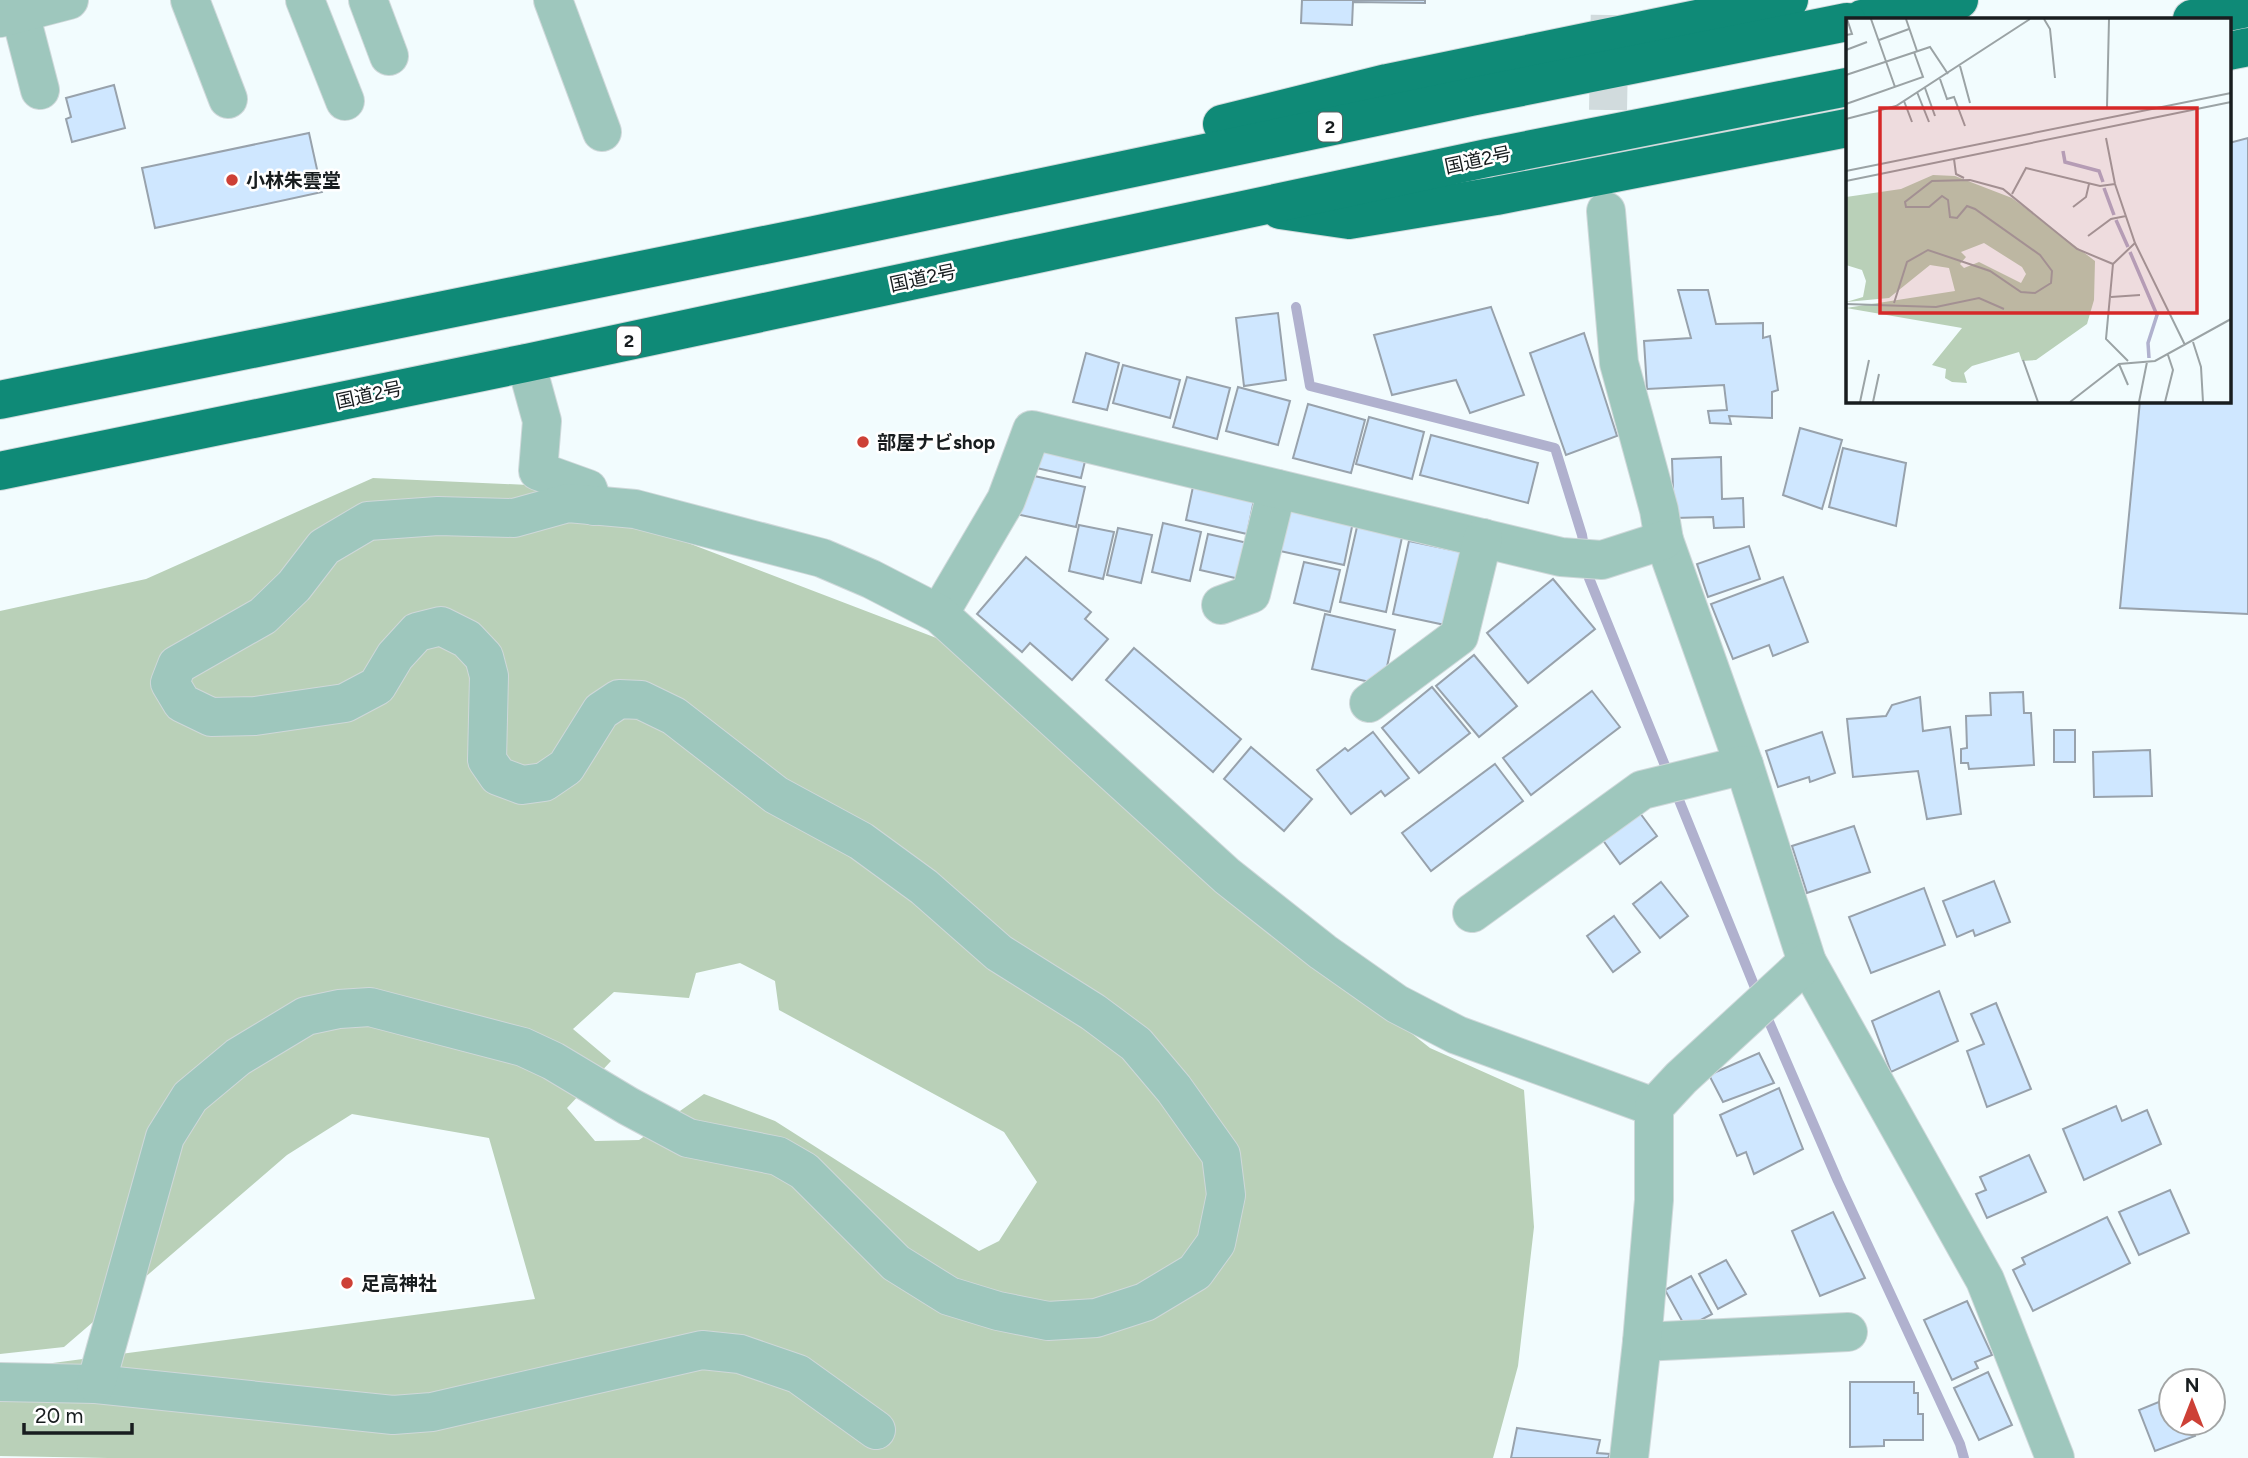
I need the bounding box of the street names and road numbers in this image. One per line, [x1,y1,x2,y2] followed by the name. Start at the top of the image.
[1318,112,1342,142] road number: 2
[1443,142,1513,178] street label: 国道2号
[888,260,958,296] street label: 国道2号
[617,326,641,356] road number: 2
[334,377,404,413] street label: 国道2号

